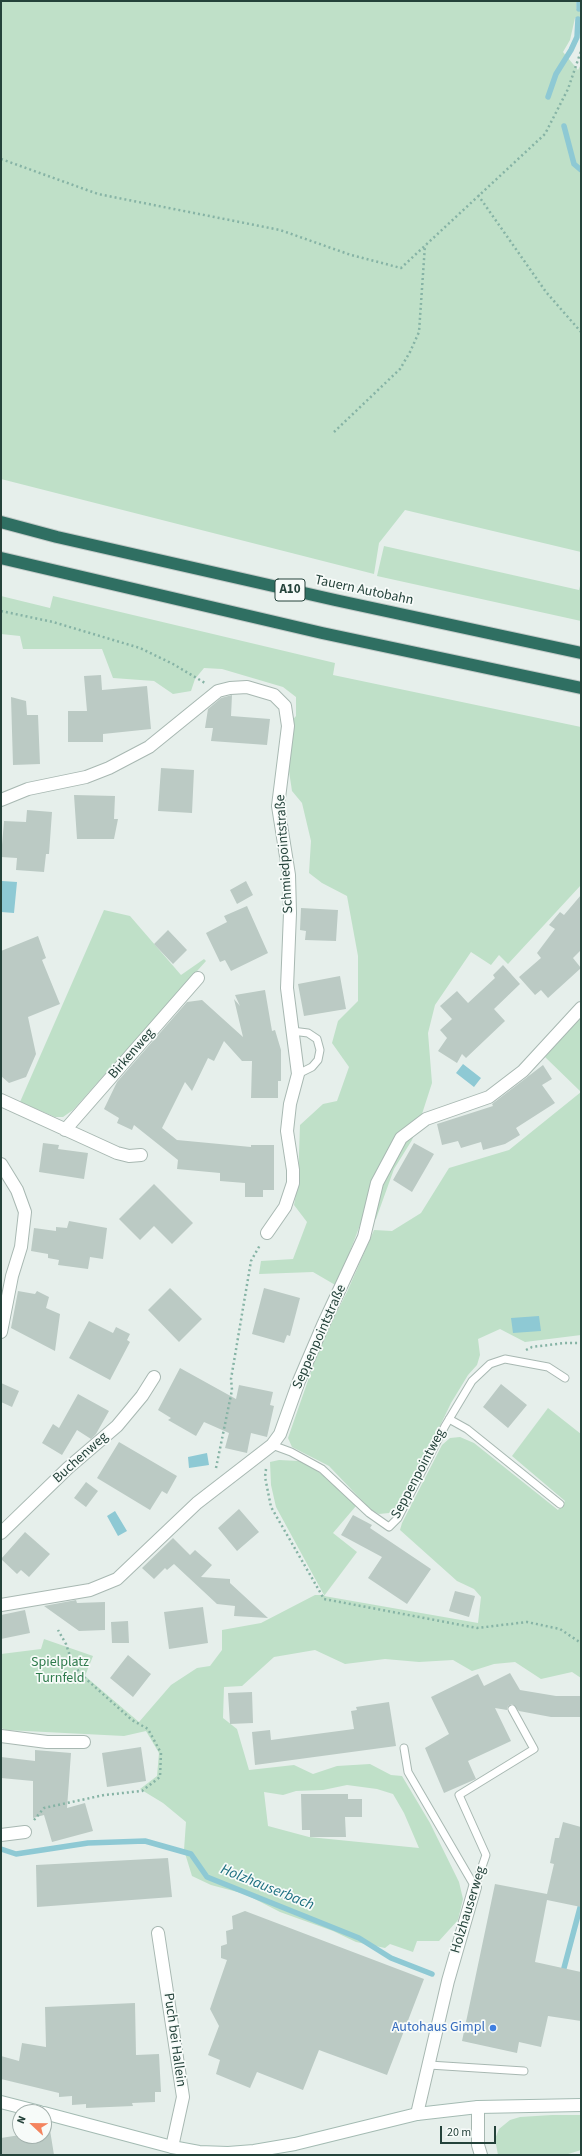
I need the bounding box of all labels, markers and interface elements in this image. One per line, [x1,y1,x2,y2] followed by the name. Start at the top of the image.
[313,572,415,610] street label: Tauern Autobahn
[275,579,305,601] road number: A10
[272,794,298,914] street label: Schmiedpointstraße
[105,1025,159,1083] street label: Birkenweg
[289,1282,351,1392] street label: Seppenpointstraße
[388,1426,450,1522] street label: Seppenpointweg
[50,1429,112,1487] street label: Buchenweg
[31,1655,89,1688] park label: Spielplatz Turnfeld
[218,1861,316,1915] water label: Holzhauserbach
[448,1864,490,1956] street label: Holzhauserweg
[159,1992,189,2088] street label: Puch bei Hallein
[392,2020,485,2036] place label: Autohaus Gimpl
[488,2023,498,2033] marker: Autohaus Gimpl
[12,2104,52,2144] north arrow
[13,2113,30,2126] text: N
[442,2118,498,2144] scale bar
[447,2124,471,2141] text: 20 m

